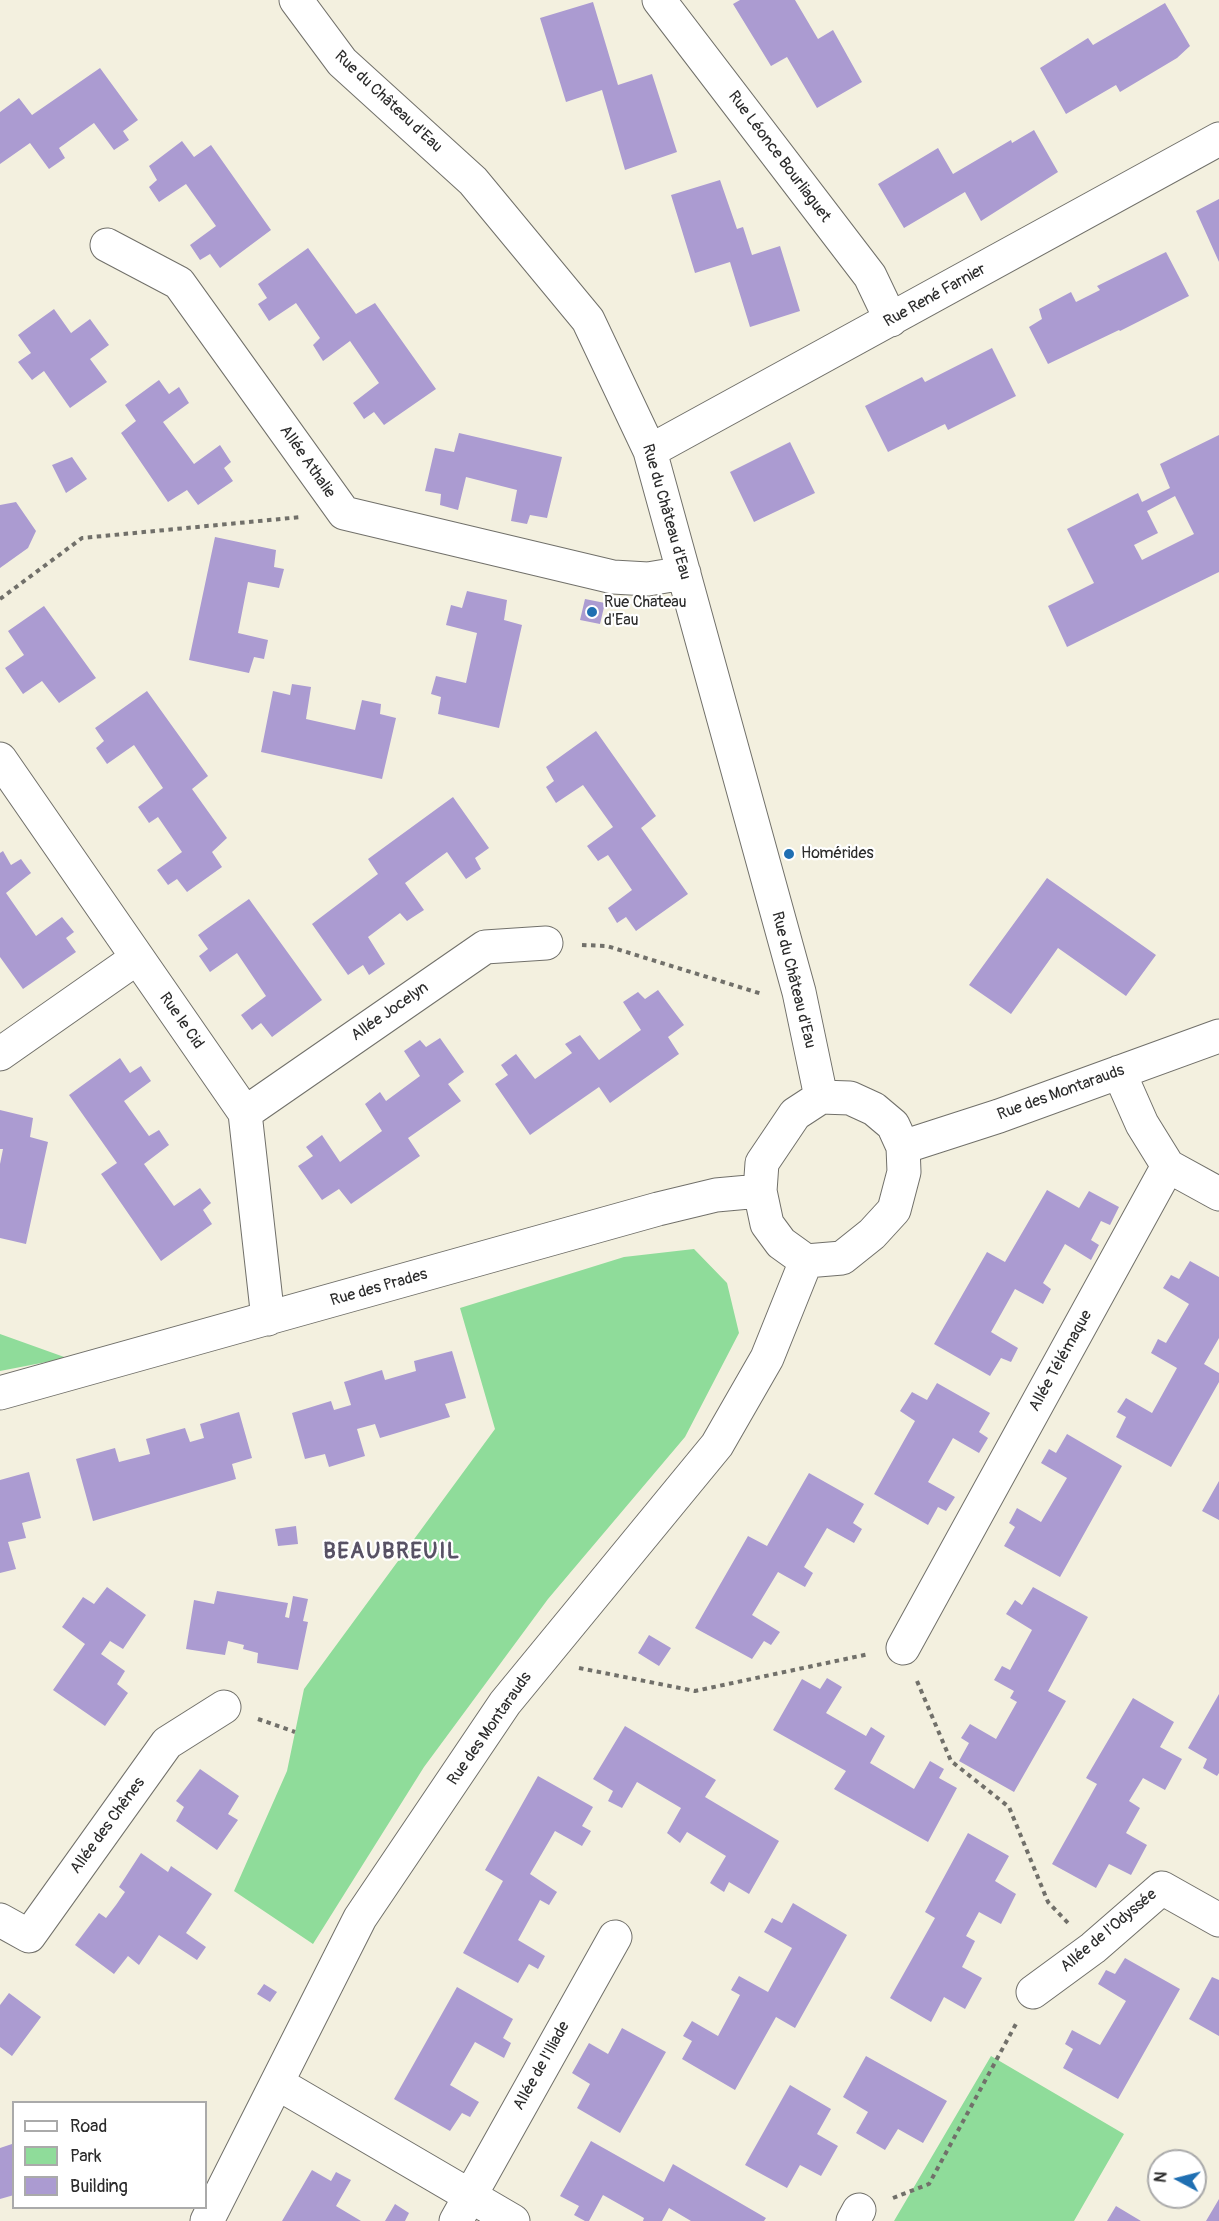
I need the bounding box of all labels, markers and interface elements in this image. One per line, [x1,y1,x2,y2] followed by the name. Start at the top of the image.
[330,47,446,157] street label: Rue du Château d'Eau
[723,88,835,226] street label: Rue Léonce Bourliaguet
[881,260,989,332] street label: Rue René Farnier
[275,422,339,502] street label: Allée Athalie
[637,442,695,582] street label: Rue du Château d'Eau
[604,593,687,631] place label: Rue Chateau d'Eau
[585,605,599,619] marker: Rue Chateau d'Eau
[801,844,874,864] place label: Homérides
[782,847,796,861] marker: Homérides
[767,910,819,1050] street label: Rue du Château d'Eau
[348,978,432,1046] street label: Allée Jocelyn
[155,989,207,1053] street label: Rue le Cid
[995,1061,1127,1125] street label: Rue des Montarauds
[328,1265,430,1311] street label: Rue des Prades
[1025,1307,1097,1415] street label: Allée Télémaque
[323,1539,461,1565] district label: BEAUBREUIL
[444,1669,536,1789] street label: Rue des Montarauds
[67,1774,149,1878] street label: Allée des Chênes
[1057,1885,1161,1977] street label: Allée de l'Odyssée
[510,2018,574,2114] street label: Allée de l'Iliade
[12,2101,207,2209] legend
[70,2115,107,2138] text: Road
[70,2145,102,2168] text: Park
[1147,2149,1207,2209] north arrow
[1151,2170,1172,2184] text: N
[70,2175,128,2198] text: Building

